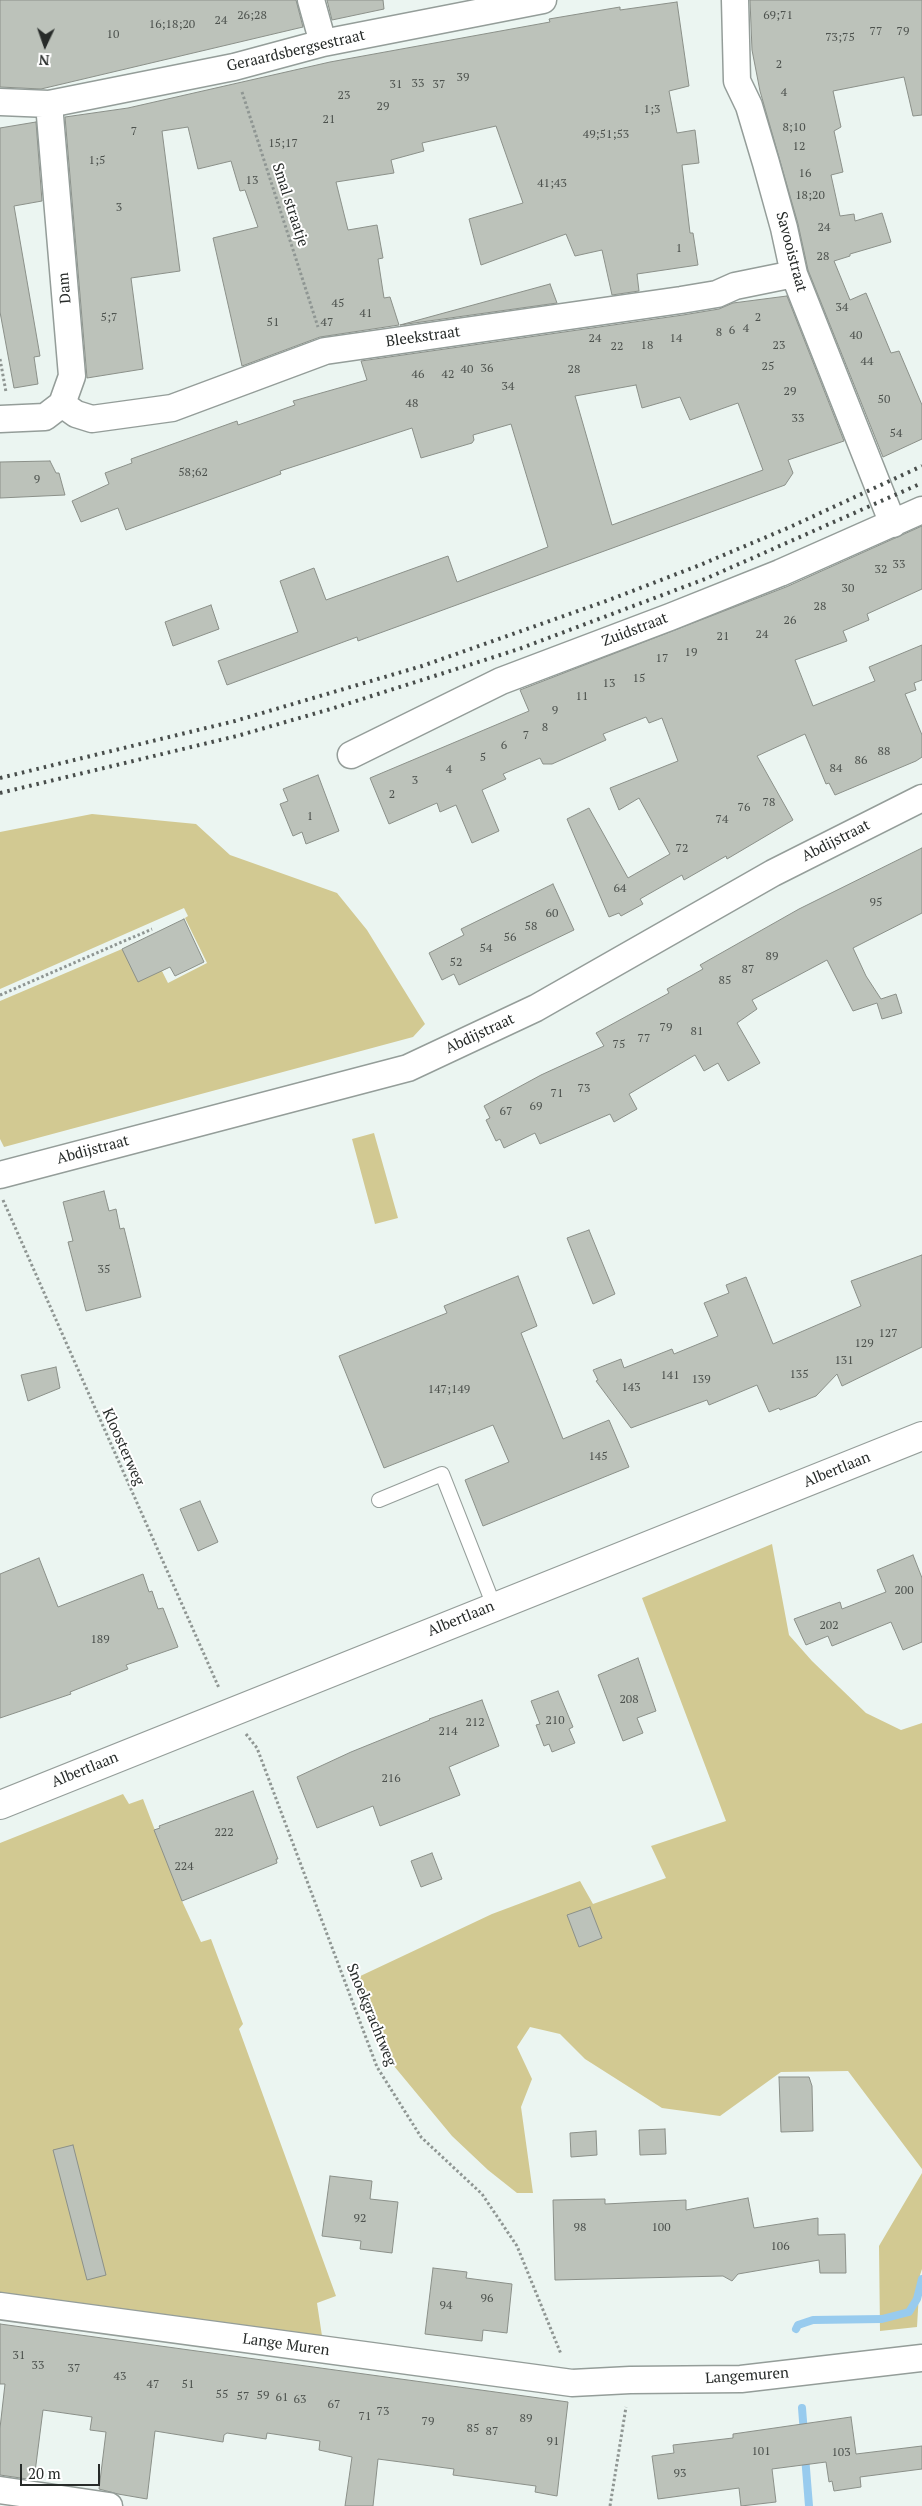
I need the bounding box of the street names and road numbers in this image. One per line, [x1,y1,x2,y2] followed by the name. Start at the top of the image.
[225,26,367,76] street label: Geraardsbergsestraat
[268,161,312,249] street label: Smal straatje
[772,210,810,294] street label: Savooistraat
[55,272,75,304] street label: Dam
[385,323,461,351] street label: Bleekstraat
[600,609,670,651] street label: Zuidstraat
[799,816,873,866] street label: Abdijstraat
[443,1010,517,1058] street label: Abdijstraat
[55,1132,131,1168] street label: Abdijstraat
[98,1406,148,1488] street label: Kloosterweg
[801,1448,873,1492] street label: Albertlaan
[425,1597,497,1641] street label: Albertlaan
[49,1748,121,1792] street label: Albertlaan
[342,1961,400,2069] street label: Snoekgrachtweg
[241,2330,331,2360] street label: Lange Muren
[705,2364,789,2388] street label: Langemuren

